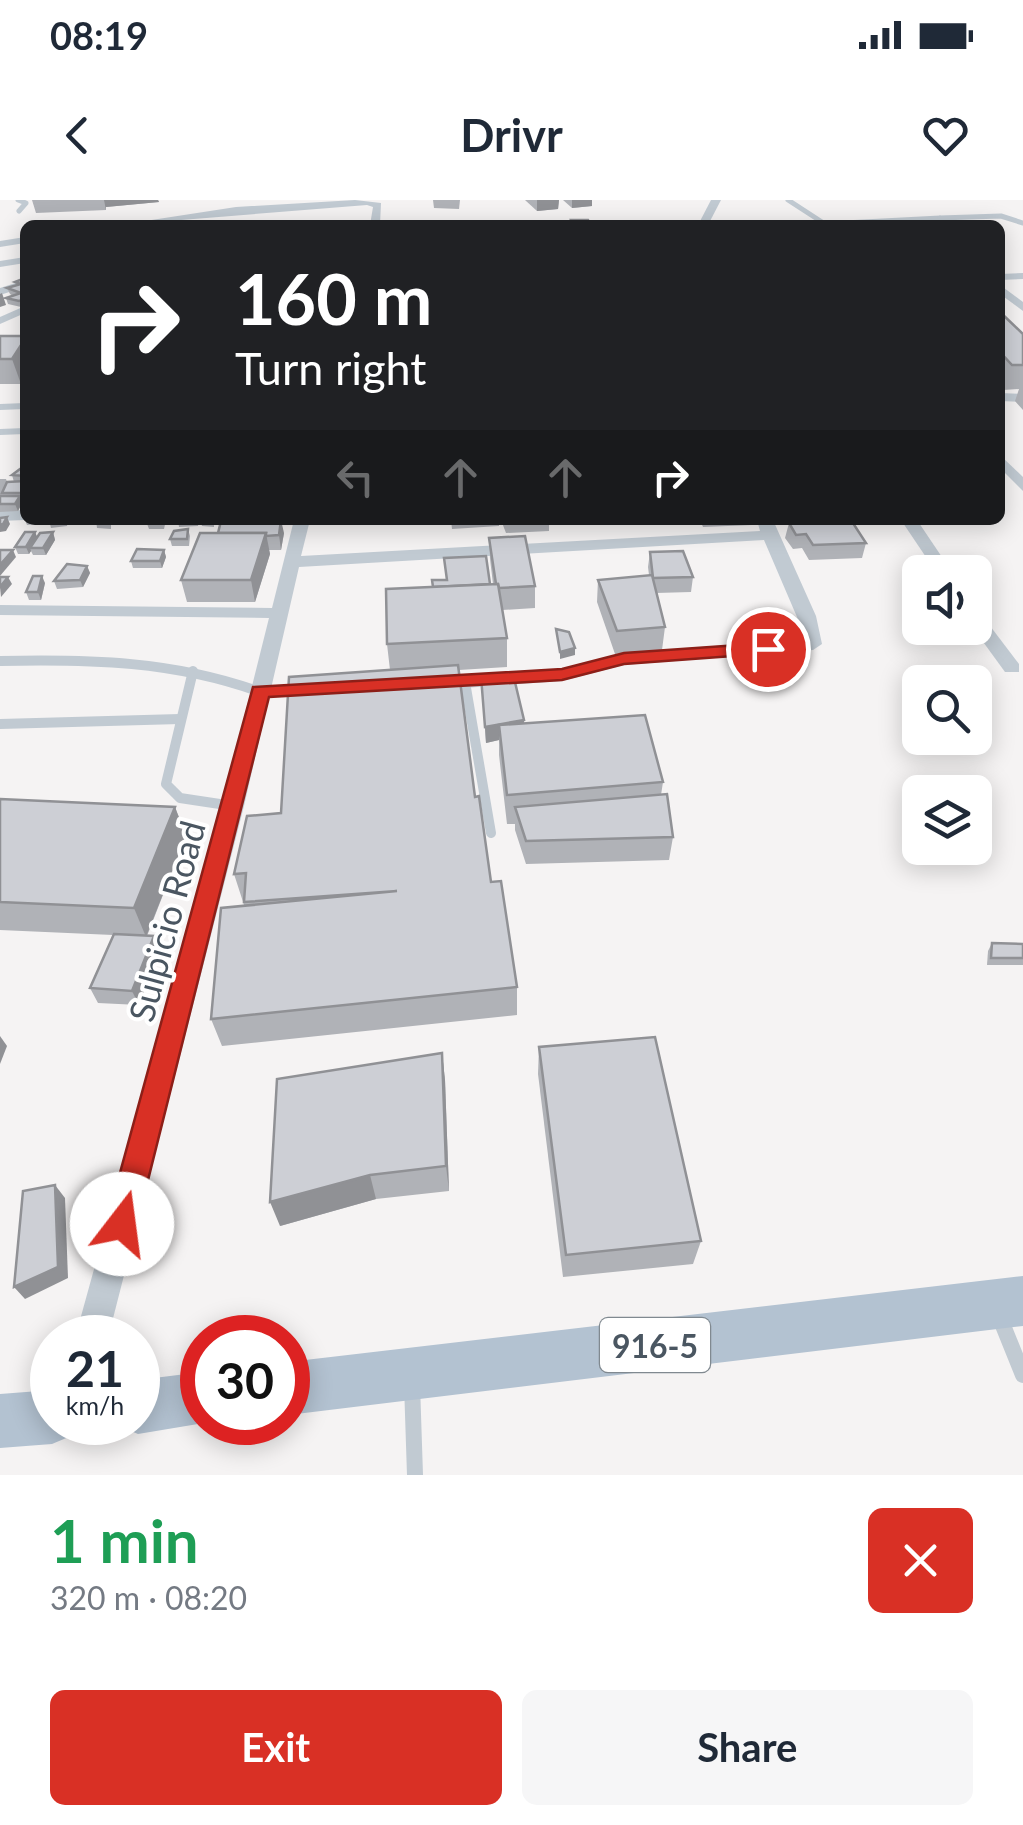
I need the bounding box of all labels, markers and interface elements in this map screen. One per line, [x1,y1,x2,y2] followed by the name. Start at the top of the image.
[50,12,148,58] text: 08:19
[50,108,105,163] icon: back
[460,108,563,162] text: Drivr
[918,108,973,163] icon: heart
[235,256,432,340] text: 160 m
[70,260,200,390] icon: right
[235,341,426,395] text: Turn right
[328,450,383,505] icon: left
[433,450,488,505] icon: ahead
[538,450,593,505] icon: ahead
[643,450,698,505] icon: right
[902,555,992,865] map controls
[902,555,992,645] button: sound
[726,607,811,692] pin
[741,622,796,677] icon: arrive
[902,665,992,755] button: search
[902,775,992,865] button: layers
[119,816,213,1026] street label: Sulpicio Road
[70,1172,174,1276] position arrow
[180,1315,310,1445] speed limit sign: 30
[600,1318,710,1372] road number: 916-5
[66,1338,124,1398] text: 21
[66,1390,124,1420] text: km/h
[50,1504,199,1576] text: 1 min
[868,1508,973,1613] button: close
[50,1578,247,1617] text: 320 m · 08:20
[50,1690,502,1805] button: Exit
[522,1690,973,1805] button: Share

